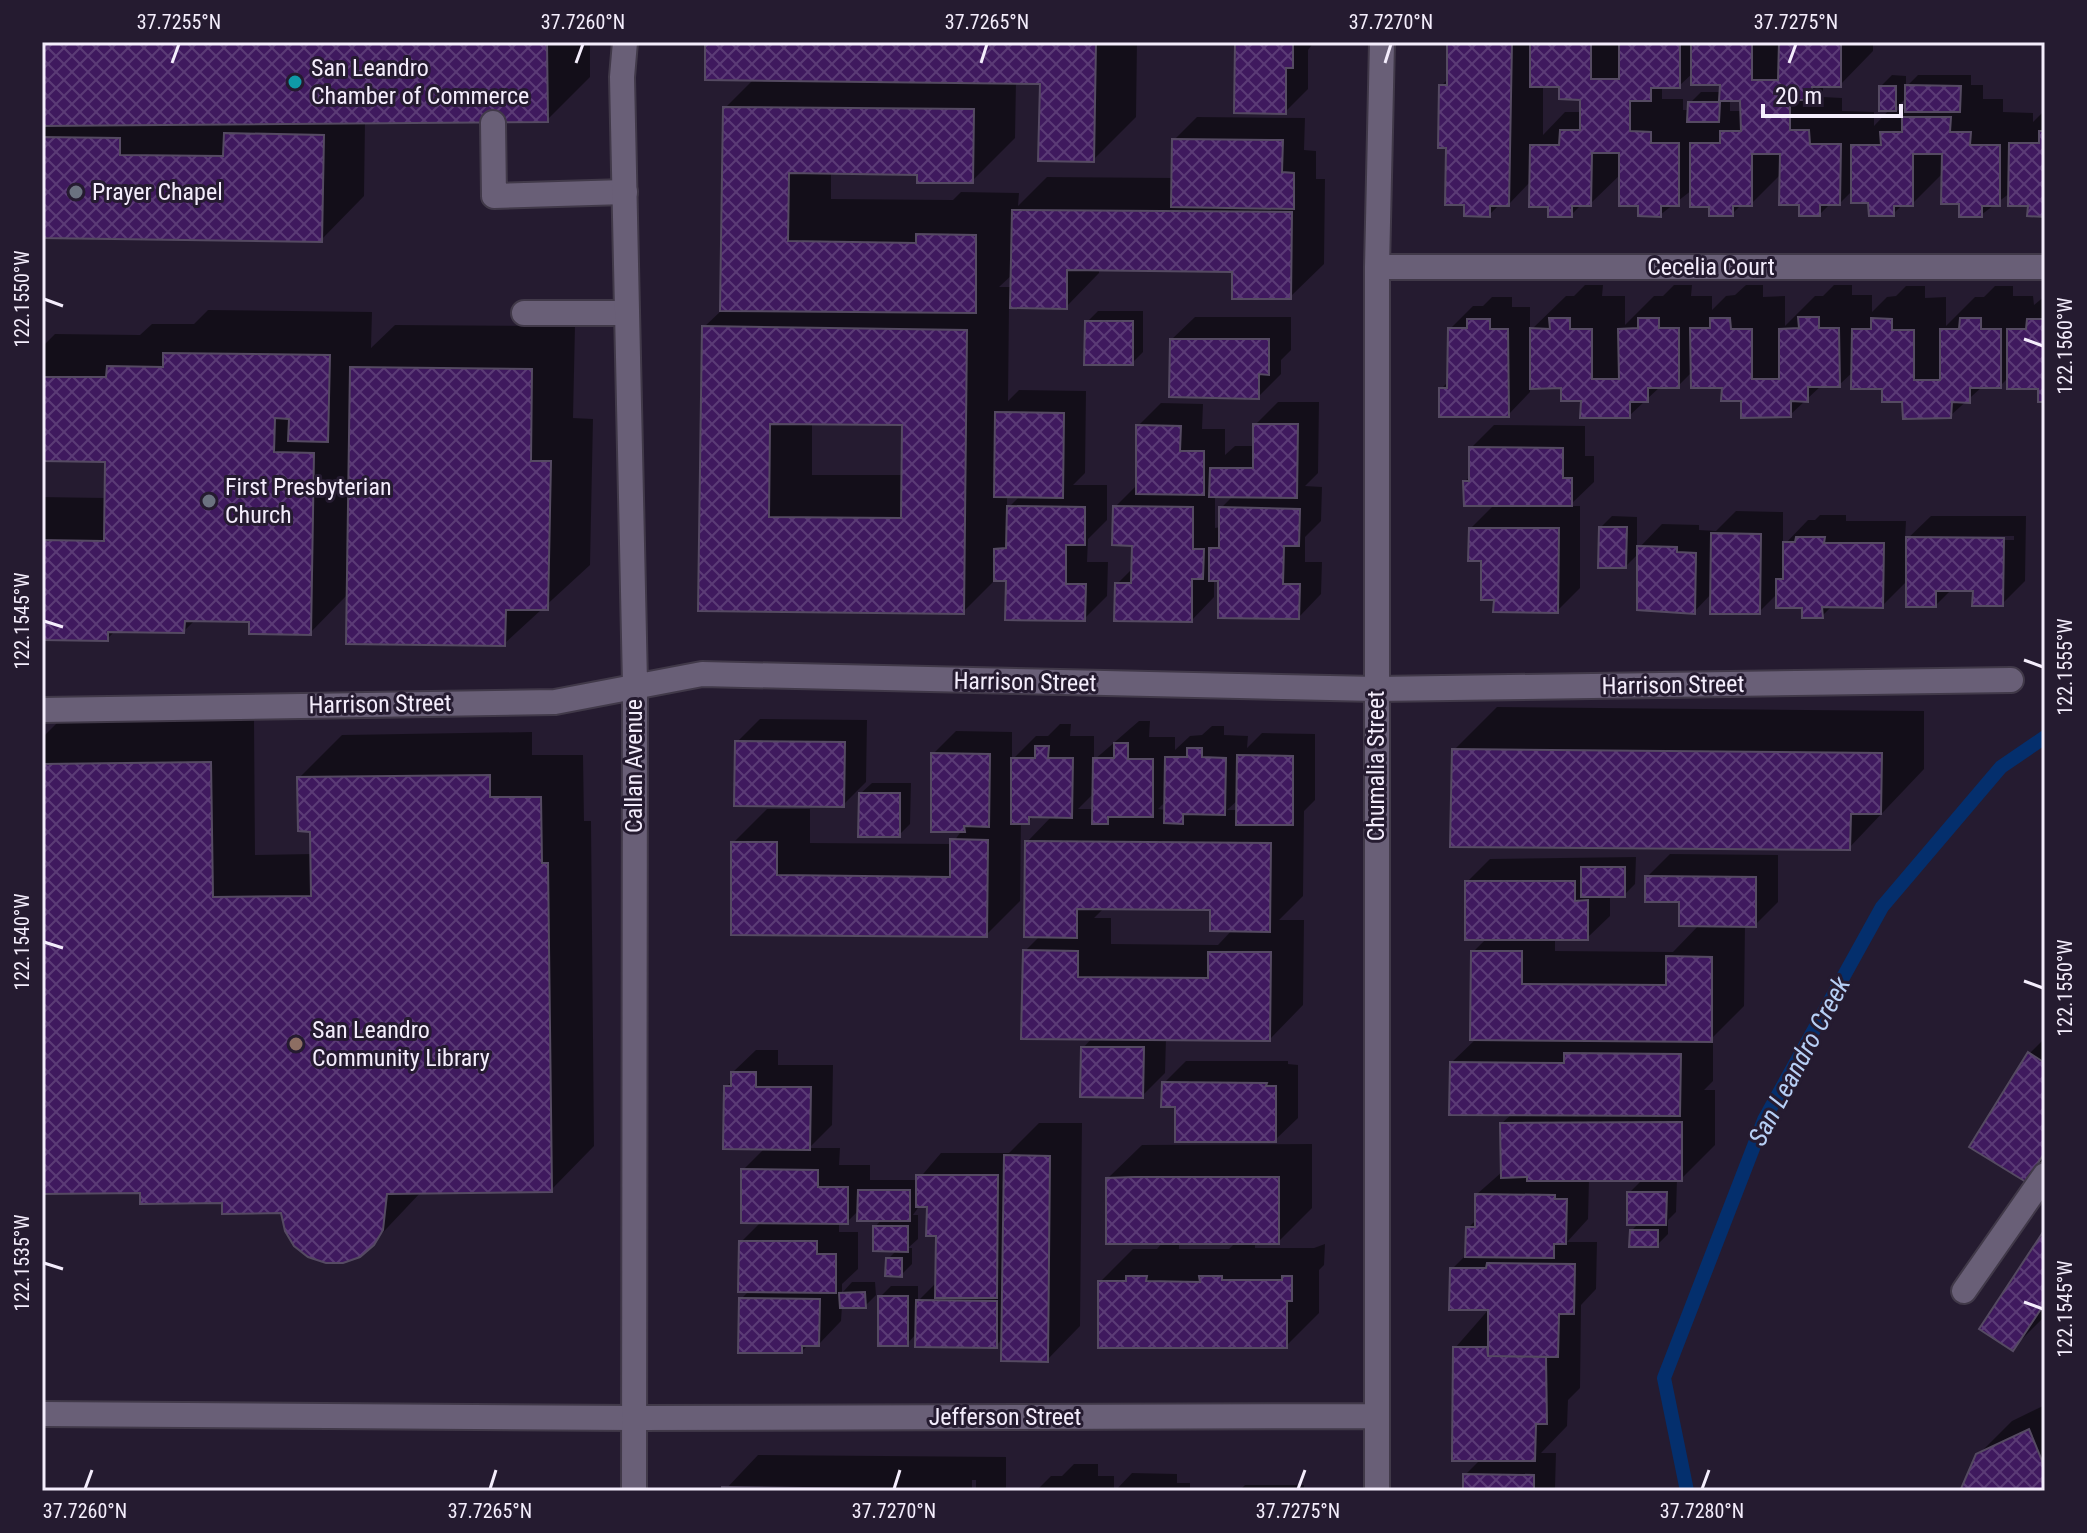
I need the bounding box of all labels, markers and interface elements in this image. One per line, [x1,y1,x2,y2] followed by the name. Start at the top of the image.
[137,10,221,34] text: 37.7255°N
[541,10,625,34] text: 37.7260°N
[945,10,1029,34] text: 37.7265°N
[1349,10,1433,34] text: 37.7270°N
[1754,10,1838,34] text: 37.7275°N
[311,54,529,110] place label: San Leandro Chamber of Commerce
[1763,68,1901,118] scale bar
[286,73,304,91] marker: San Leandro Chamber of Commerce
[1775,82,1822,110] text: 20 m
[92,178,223,206] place label: Prayer Chapel
[67,183,85,201] marker: Prayer Chapel
[10,250,34,348] text: 122.1550°W
[1647,253,1775,281] street label: Cecelia Court
[2053,297,2077,395] text: 122.1560°W
[225,473,392,529] place label: First Presbyterian Church
[200,492,218,510] marker: First Presbyterian Church
[10,572,34,670] text: 122.1545°W
[2053,618,2077,716] text: 122.1555°W
[953,667,1097,697] street label: Harrison Street
[1601,670,1745,700] street label: Harrison Street
[308,689,452,719] street label: Harrison Street
[1362,691,1390,841] street label: Chumalia Street
[620,699,648,833] street label: Callan Avenue
[10,893,34,991] text: 122.1540°W
[2053,939,2077,1037] text: 122.1550°W
[1742,971,1856,1150] water label: San Leandro Creek
[312,1016,490,1072] place label: San Leandro Community Library
[287,1035,305,1053] marker: San Leandro Community Library
[10,1214,34,1312] text: 122.1535°W
[2053,1260,2077,1358] text: 122.1545°W
[929,1403,1081,1431] street label: Jefferson Street
[43,1499,127,1523] text: 37.7260°N
[448,1499,532,1523] text: 37.7265°N
[852,1499,936,1523] text: 37.7270°N
[1256,1499,1340,1523] text: 37.7275°N
[1660,1499,1744,1523] text: 37.7280°N

